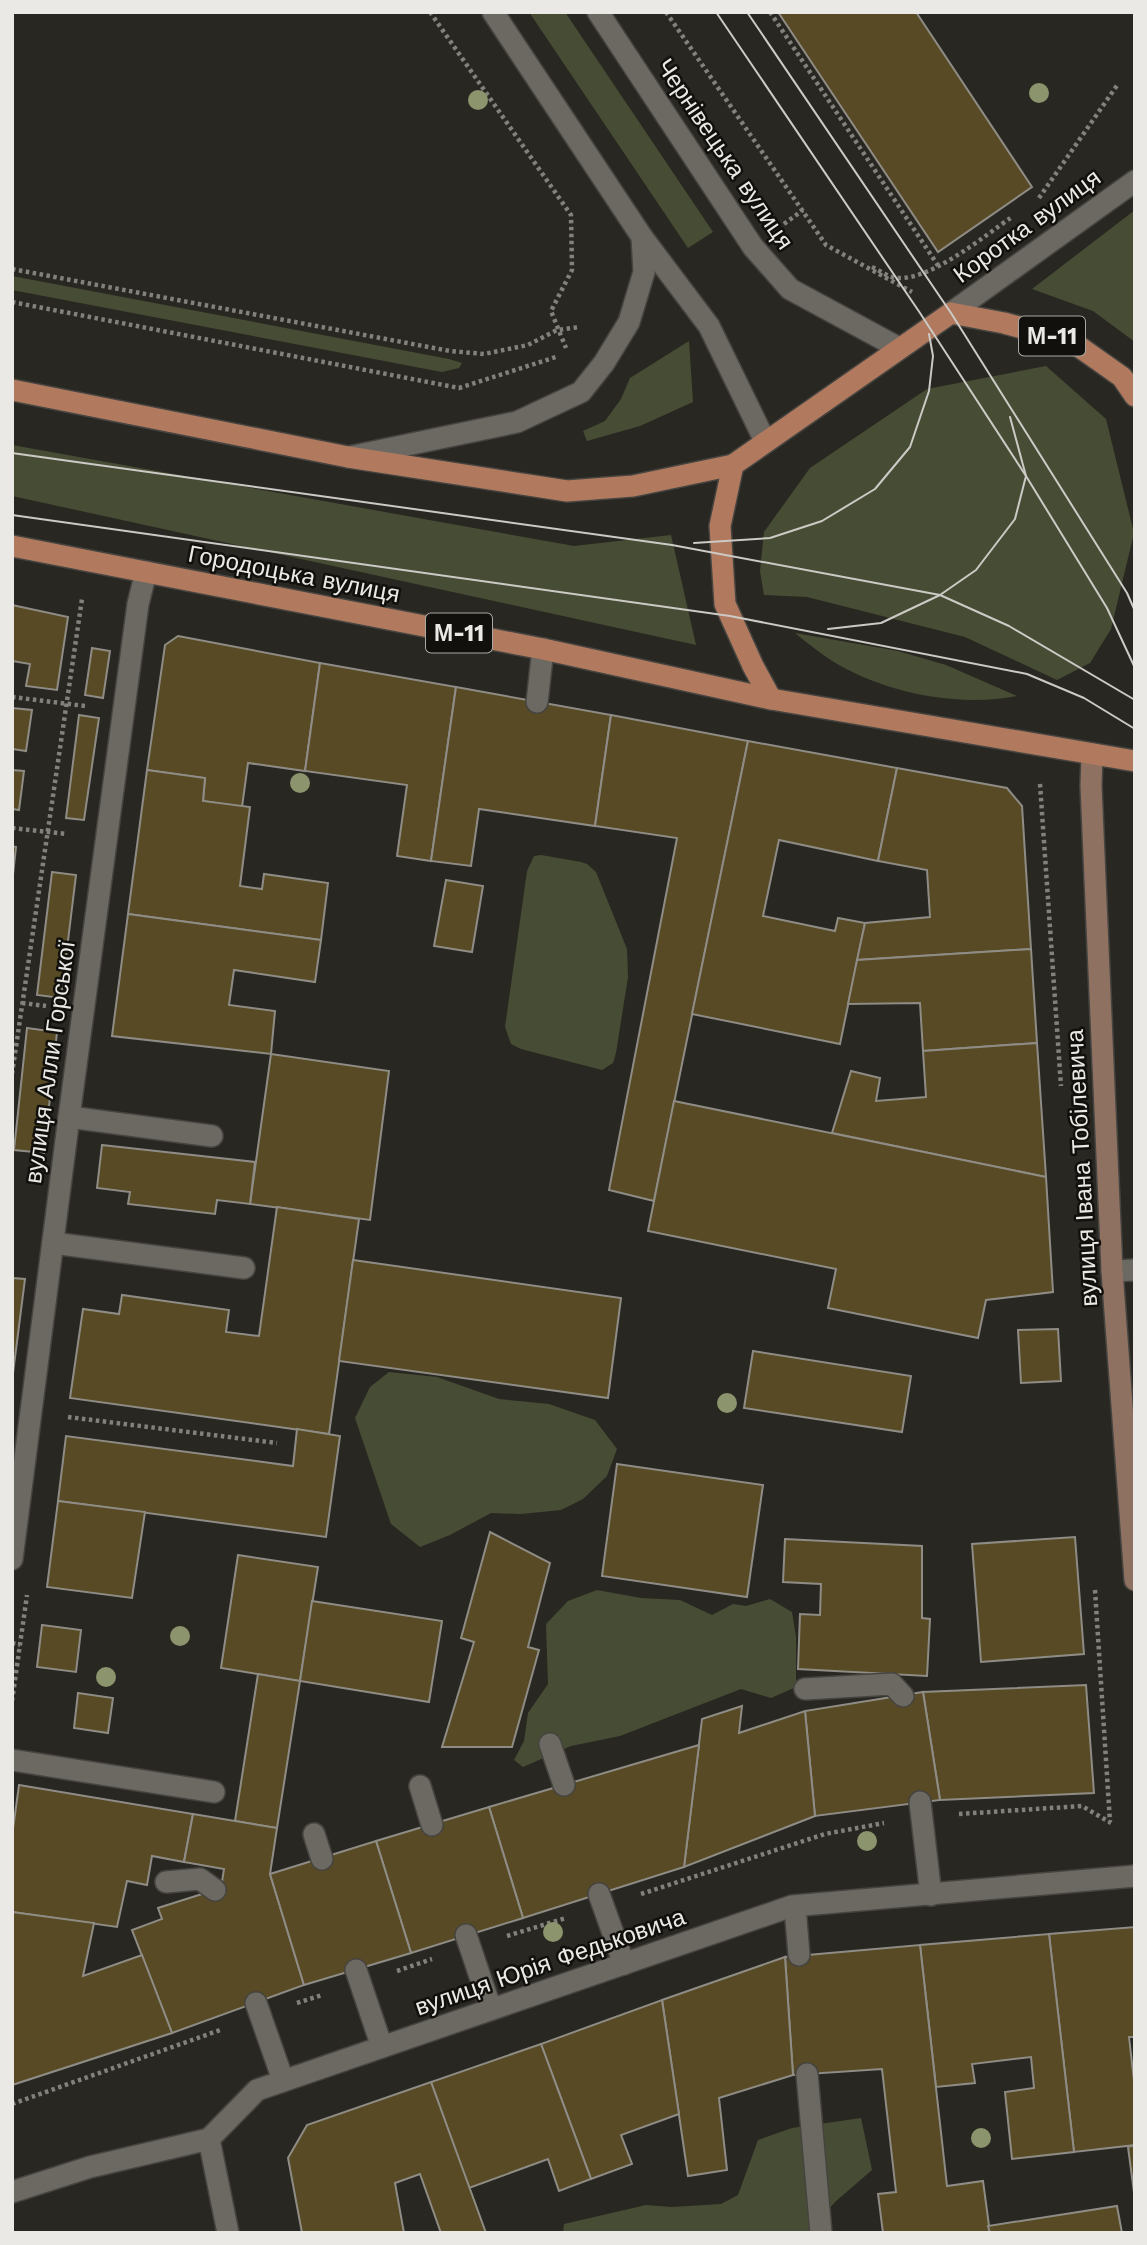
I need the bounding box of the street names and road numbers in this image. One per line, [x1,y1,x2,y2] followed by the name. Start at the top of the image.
[651,53,799,255] street label: Чернівецька вулиця
[948,163,1106,289] street label: Коротка вулиця
[1019,316,1085,356] road number: М-11
[186,540,402,608] street label: Городоцька вулиця
[426,614,492,652] road number: М-11
[19,938,81,1185] street label: вулиця Алли Горської
[1061,1028,1103,1307] street label: вулиця Івана Тобілевича
[411,1902,689,2021] street label: вулиця Юрія Федьковича

